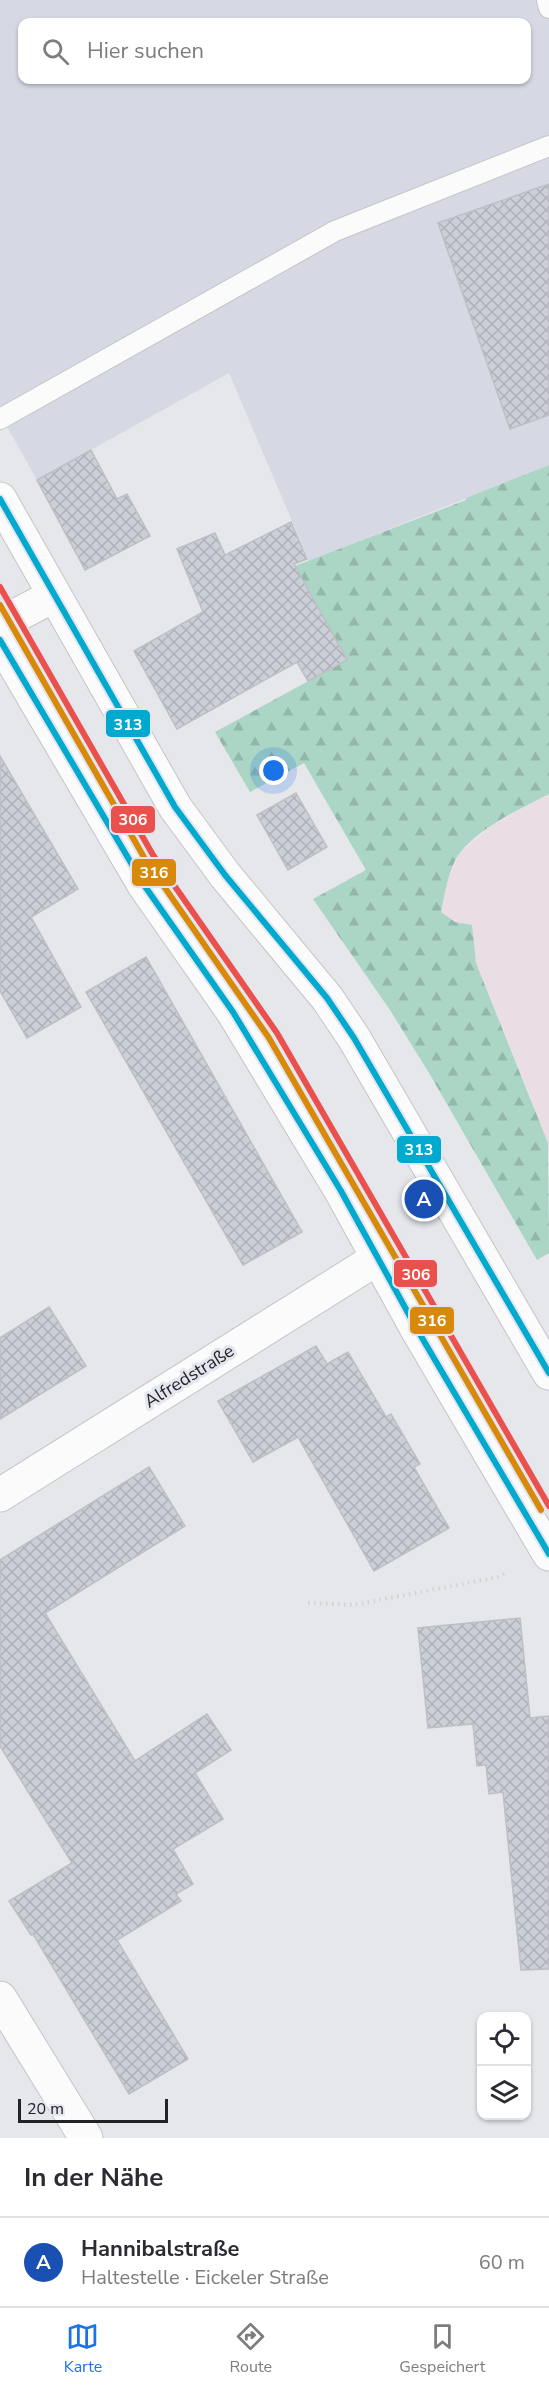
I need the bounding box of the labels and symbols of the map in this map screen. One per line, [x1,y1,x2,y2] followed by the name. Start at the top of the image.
[105,709,151,738] line badge: 313
[114,714,142,736] text: 313
[259,756,288,785] your location
[110,805,156,834] line badge: 306
[119,809,147,831] text: 306
[131,858,177,887] line badge: 316
[140,862,168,884] text: 316
[396,1135,442,1164] line badge: 313
[405,1139,433,1161] text: 313
[404,1176,444,1222] pin: A
[393,1259,438,1288] line badge: 306
[402,1264,430,1286] text: 306
[409,1306,455,1335] line badge: 316
[418,1310,446,1332] text: 316
[139,1339,239,1413] street label: Alfredstraße
[18,2096,168,2124] scale bar

